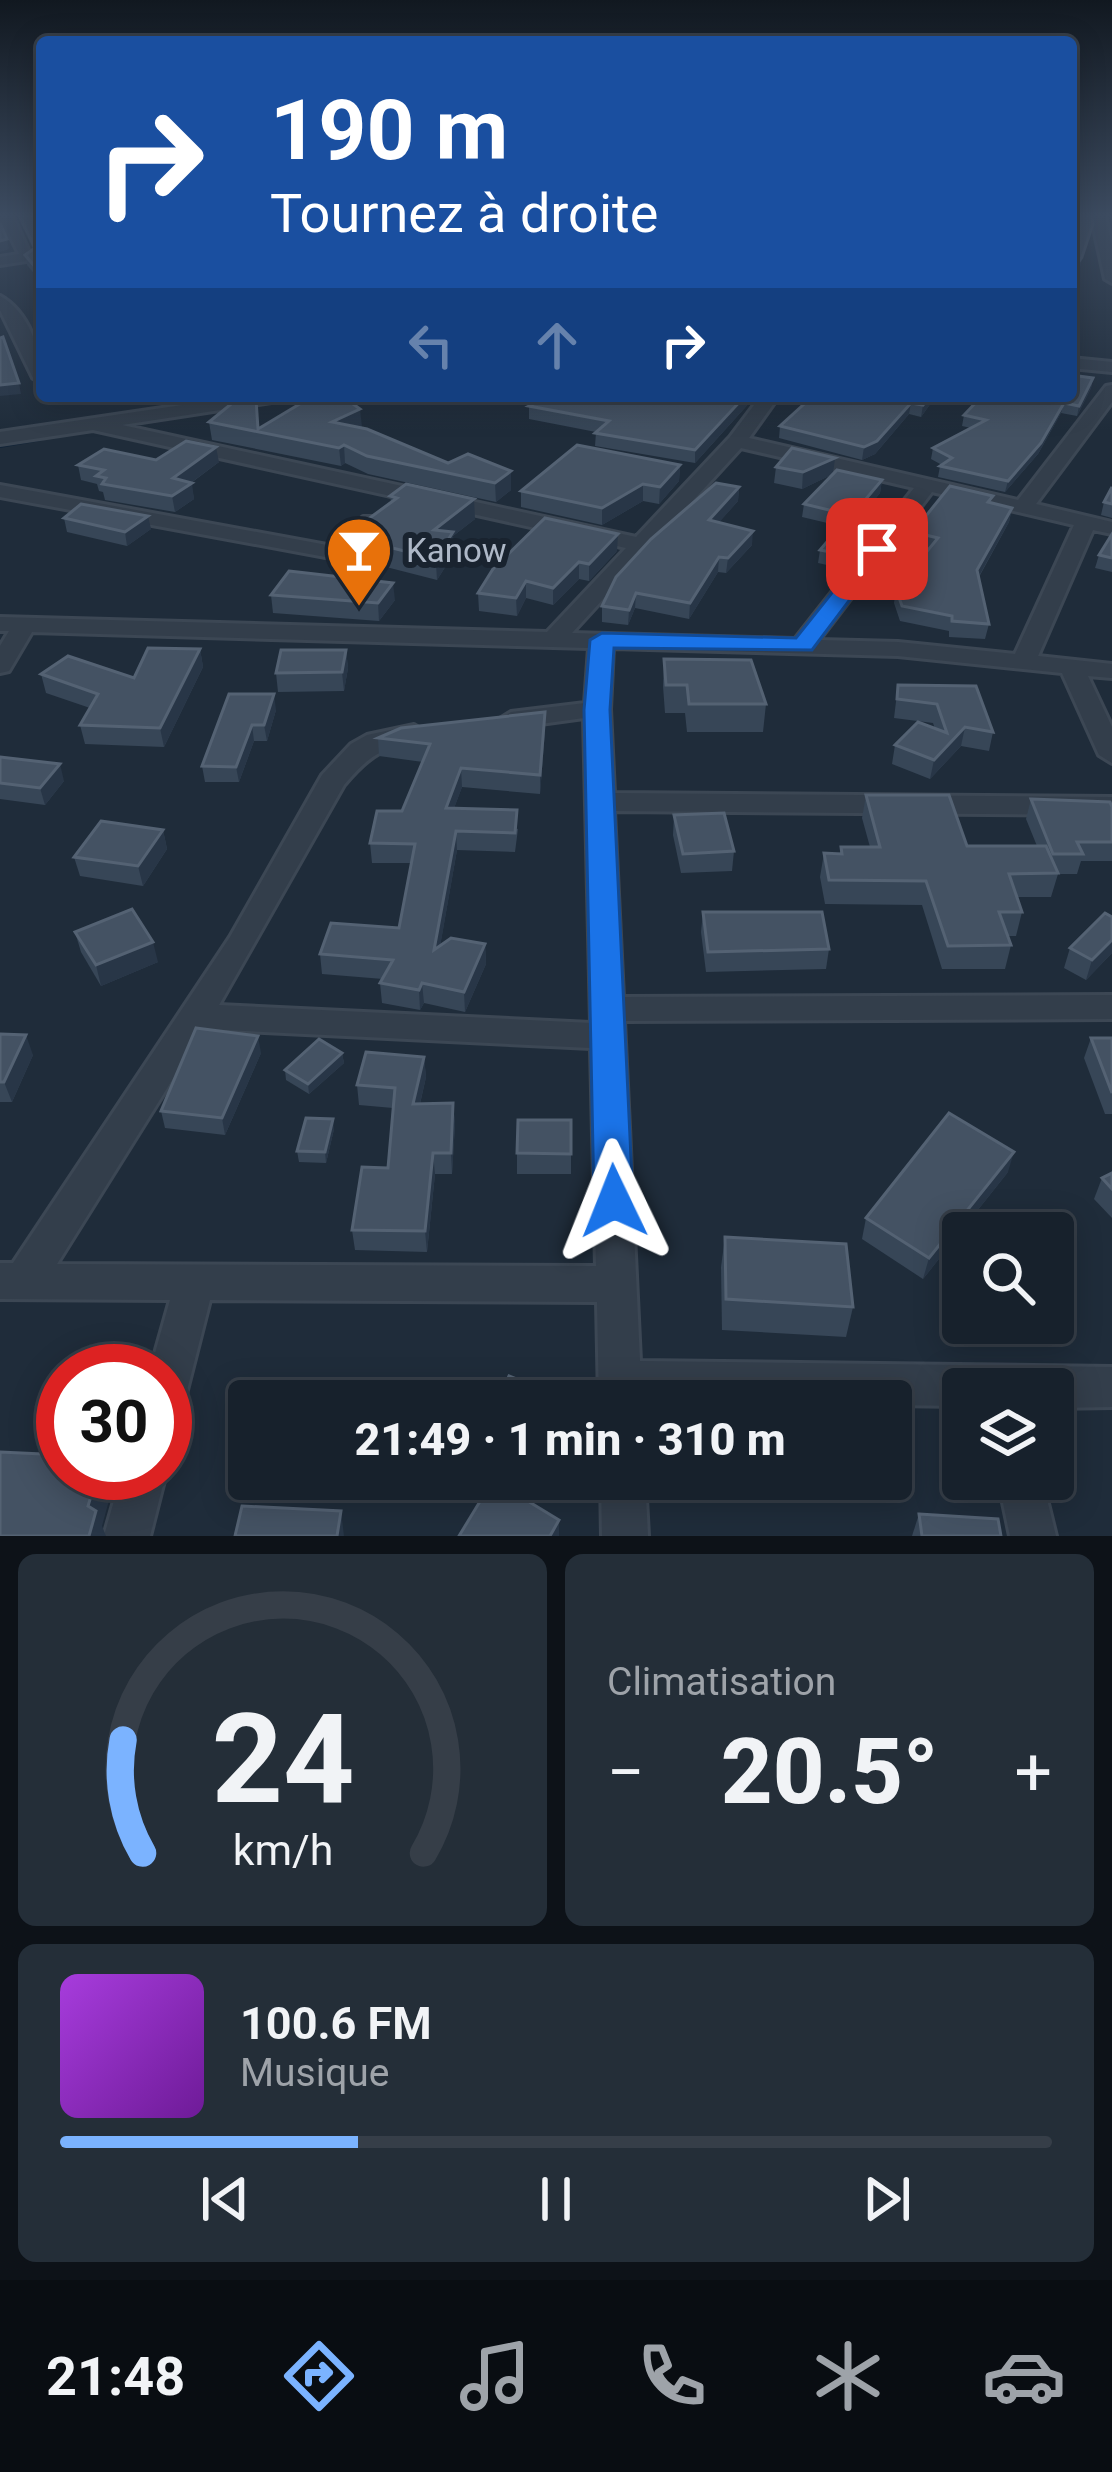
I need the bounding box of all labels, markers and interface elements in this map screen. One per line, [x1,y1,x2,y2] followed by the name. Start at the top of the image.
[270,81,508,180] text: 190 m
[72,84,228,240] icon: right
[270,182,658,245] text: Tournez à droite
[398,312,464,378] icon: left
[524,312,590,378] icon: ahead
[650,312,716,378] icon: right
[826,498,928,600] pin
[324,515,394,609] bar icon: Kanow
[844,516,910,582] icon: arrive
[406,531,507,570] place label: Kanow
[551,1138,677,1264] position arrow
[942,1212,1074,1500] map controls
[942,1212,1074,1344] button: search
[36,1344,192,1500] speed limit sign: 30
[942,1368,1074,1500] button: layers
[354,1413,786,1466] text: 21:49 · 1 min · 310 m
[607,1659,836,1705] text: Climatisation
[211,1686,354,1832] text: 24
[721,1720,939,1825] text: 20.5°
[607,1734,645,1811] text: −
[1015,1734,1052,1811] text: +
[232,1825,333,1875] text: km/h
[240,1997,432,2050] text: 100.6 FM
[240,2050,390,2096] text: Musique
[192,2166,258,2232] icon: previous
[523,2166,589,2232] icon: pause
[854,2166,920,2232] icon: next
[277,2334,361,2418] icon: directions
[453,2334,537,2418] icon: music
[630,2334,714,2418] icon: phone
[806,2334,890,2418] icon: climate
[982,2334,1066,2418] icon: car
[46,2345,185,2408] text: 21:48

